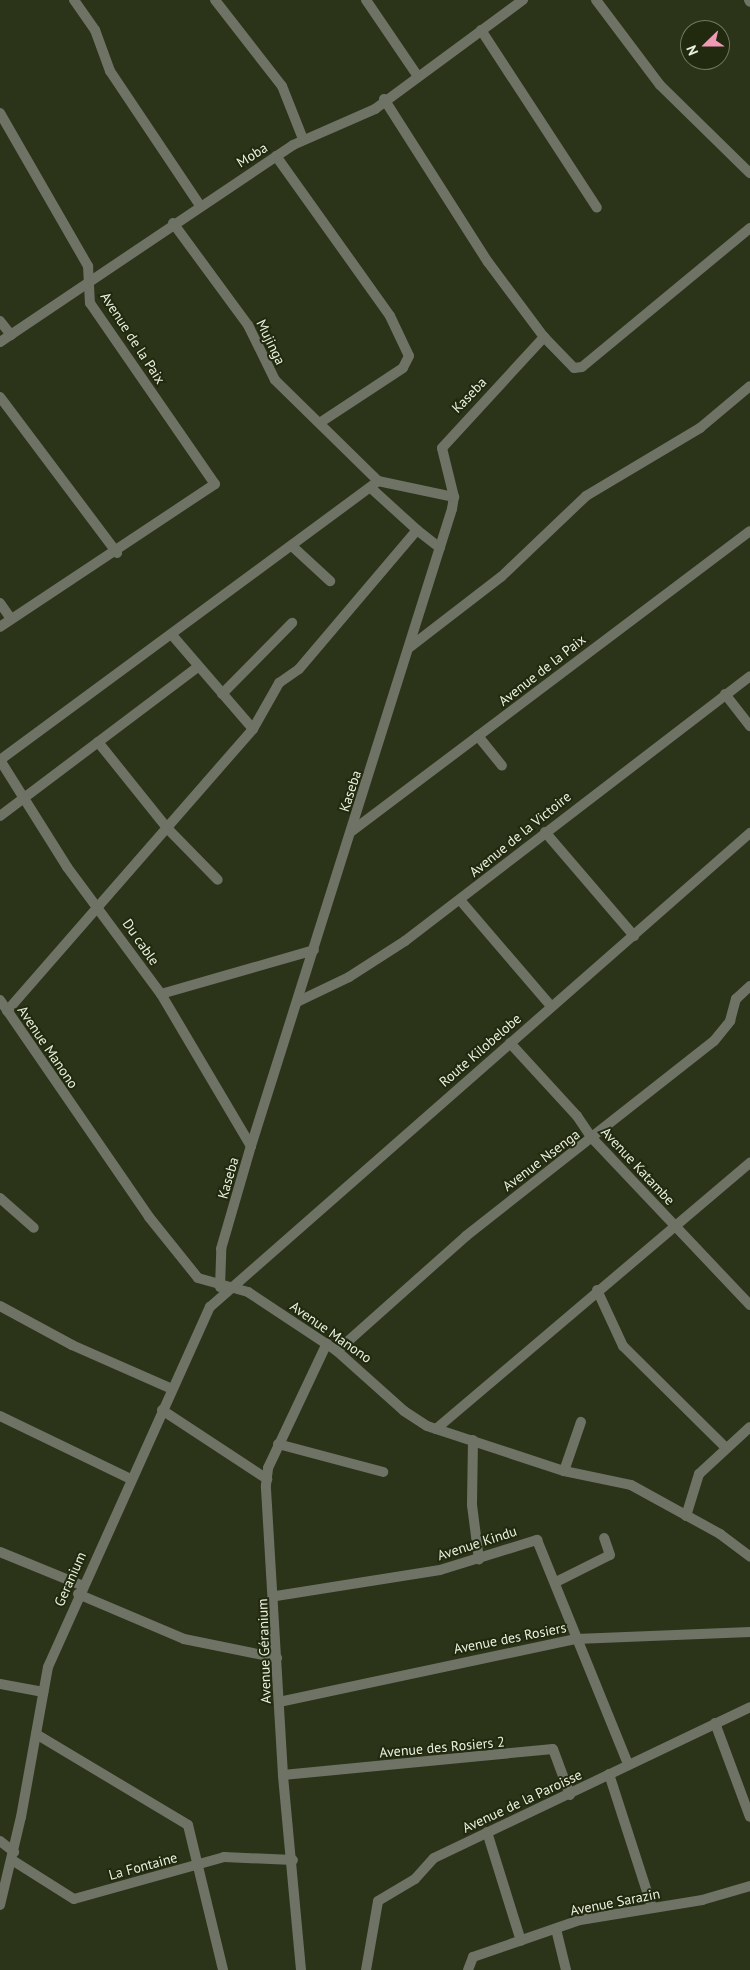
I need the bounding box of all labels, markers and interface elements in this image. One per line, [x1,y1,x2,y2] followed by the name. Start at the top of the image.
[680,20,730,70] north arrow
[682,43,702,58] text: N
[234,139,270,171] street label: Moba
[97,289,169,387] street label: Avenue de la Paix
[253,317,289,367] street label: Mujinga
[448,374,490,416] street label: Kaseba
[495,631,589,709] street label: Avenue de la Paix
[335,768,365,814] street label: Kaseba
[466,788,574,880] street label: Avenue de la Victoire
[119,916,163,968] street label: Du cable
[14,1003,82,1091] street label: Avenue Manono
[436,1010,524,1090] street label: Route Kilobelobe
[598,1124,678,1208] street label: Avenue Katambe
[499,1126,583,1194] street label: Avenue Nsenga
[214,1155,242,1201] street label: Kaseba
[287,1298,375,1366] street label: Avenue Manono
[435,1522,519,1564] street label: Avenue Kindu
[51,1549,89,1609] street label: Geranium
[254,1598,274,1704] street label: Avenue Géranium
[452,1619,568,1657] street label: Avenue des Rosiers
[379,1733,505,1761] street label: Avenue des Rosiers 2
[460,1766,584,1836] street label: Avenue de la Paroisse
[107,1849,179,1883] street label: La Fontaine
[569,1885,661,1919] street label: Avenue Sarazin

